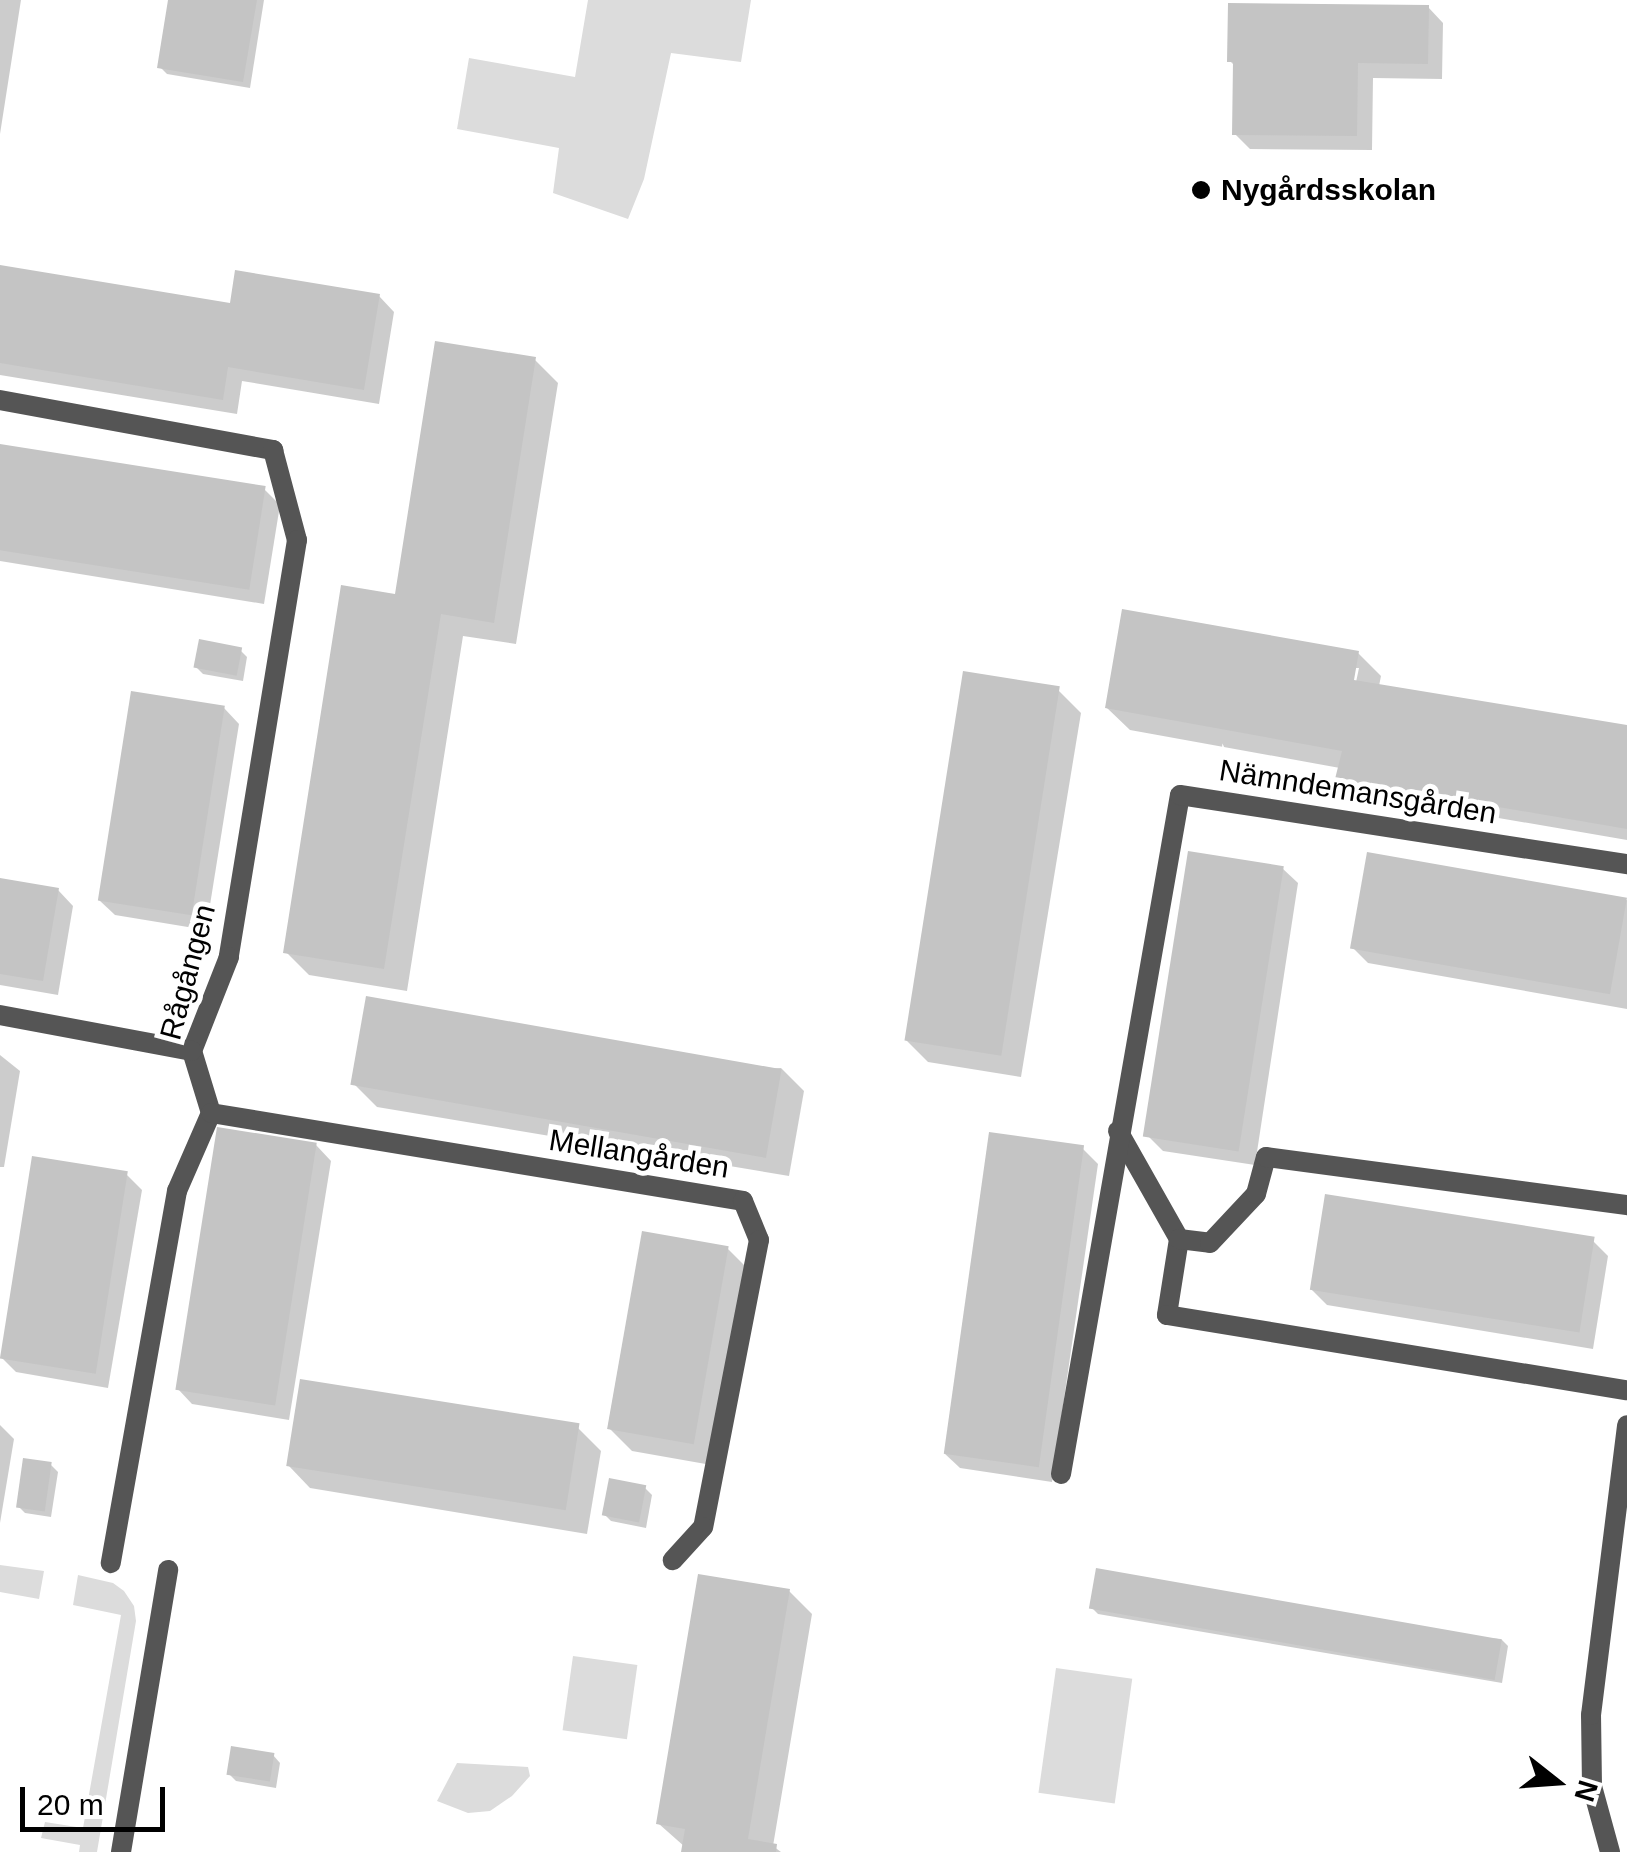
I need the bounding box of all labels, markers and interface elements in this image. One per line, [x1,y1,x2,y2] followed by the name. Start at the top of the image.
[1221,172,1436,208] place label: Nygårdsskolan
[1190,179,1212,201] marker: Nygårdsskolan
[1217,752,1499,832] street label: Nämndemansgården
[153,900,223,1044] street label: Rågången
[546,1122,732,1186] street label: Mellangården
[1507,1732,1607,1832] north arrow
[25,1767,170,1829] scale bar
[1568,1777,1604,1805] text: N
[37,1788,104,1821] text: 20 m

